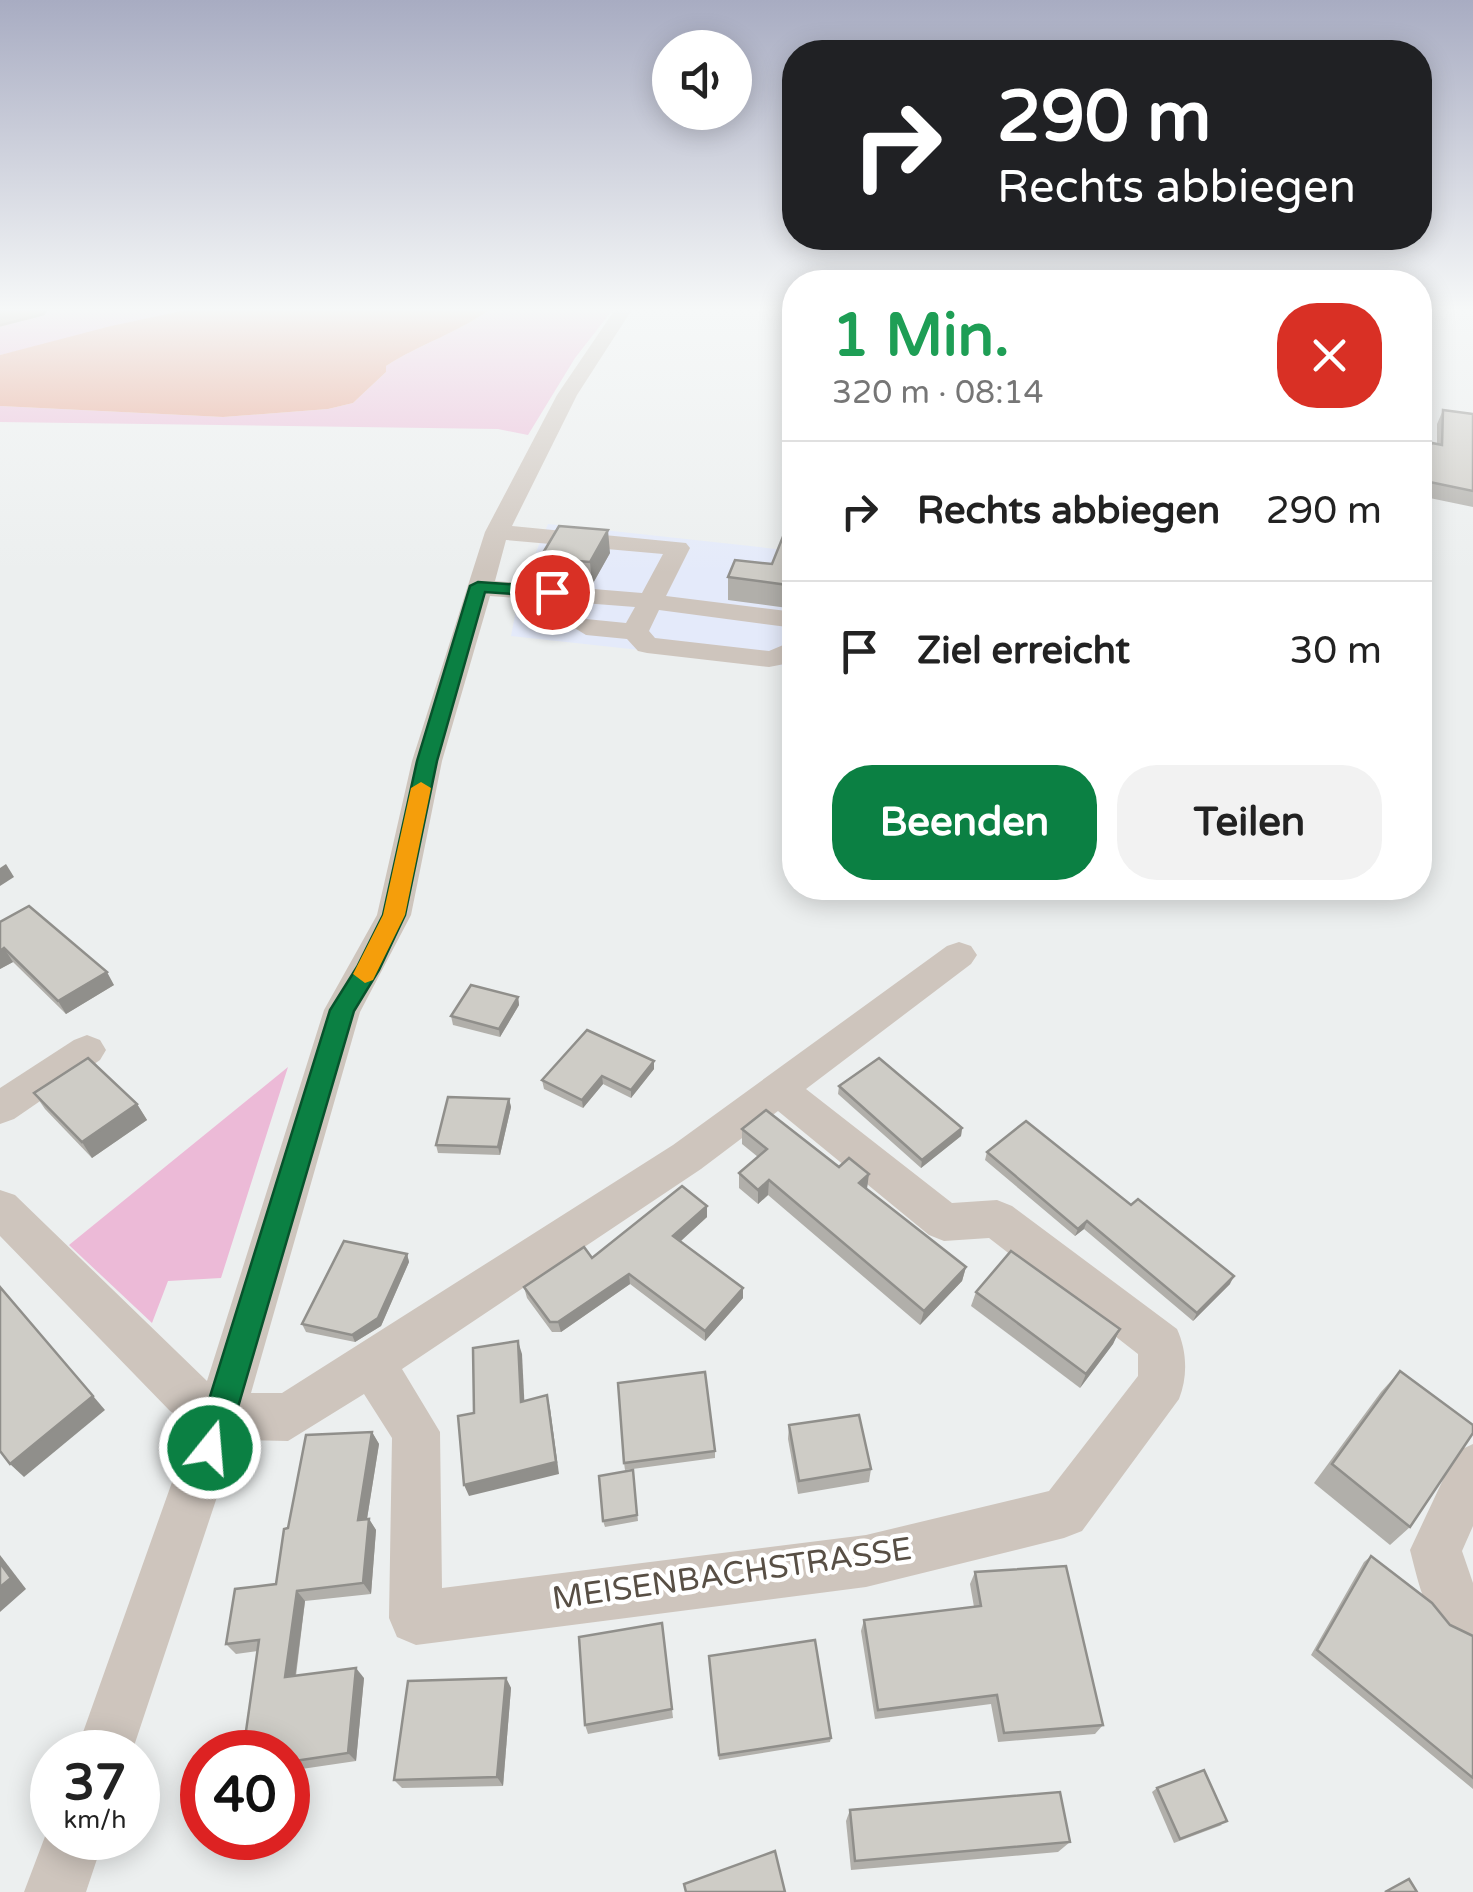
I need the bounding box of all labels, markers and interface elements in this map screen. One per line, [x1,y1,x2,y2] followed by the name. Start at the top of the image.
[652,30,752,130] map controls
[652,30,752,130] button: sound
[997,76,1211,160] text: 290 m
[832,80,962,210] icon: right
[997,161,1356,215] text: Rechts abbiegen
[832,300,1010,372] text: 1 Min.
[1277,303,1382,408] button: close
[832,374,1044,412] text: 320 m · 08:14
[832,484,887,539] icon: right
[917,488,1220,534] text: Rechts abbiegen
[1266,488,1382,534] text: 290 m
[510,550,595,635] pin
[525,565,580,620] icon: arrive
[832,624,887,679] icon: arrive
[917,628,1130,674] text: Ziel erreicht
[1290,628,1382,674] text: 30 m
[832,765,1097,880] button: Beenden
[1117,765,1382,880] button: Teilen
[158,1396,262,1500] position arrow
[550,1530,914,1618] street label: MEISENBACHSTRASSE
[180,1730,310,1860] speed limit sign: 40
[64,1753,126,1813] text: 37
[64,1805,126,1835] text: km/h

